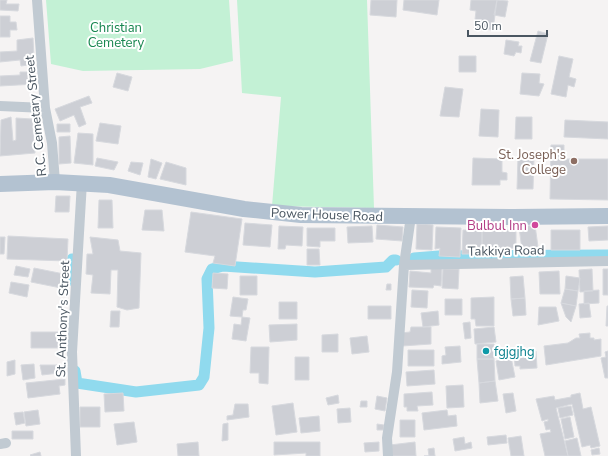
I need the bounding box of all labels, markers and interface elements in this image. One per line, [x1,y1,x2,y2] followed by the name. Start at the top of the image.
[468,12,547,38] scale bar
[474,18,502,34] text: 50 m
[88,19,144,52] park label: Christian Cemetery
[21,54,51,177] street label: R.C. Cemetary Street
[498,146,566,179] place label: St. Joseph's College
[569,156,579,166] marker: St. Joseph's College
[271,204,383,226] street label: Power House Road
[467,217,527,235] place label: Bulbul Inn
[530,220,540,230] marker: Bulbul Inn
[467,241,545,261] street label: Takkiya Road
[52,260,74,378] street label: St. Anthony's Street
[494,343,535,361] place label: fgjgjhg
[481,346,491,356] marker: fgjgjhg

